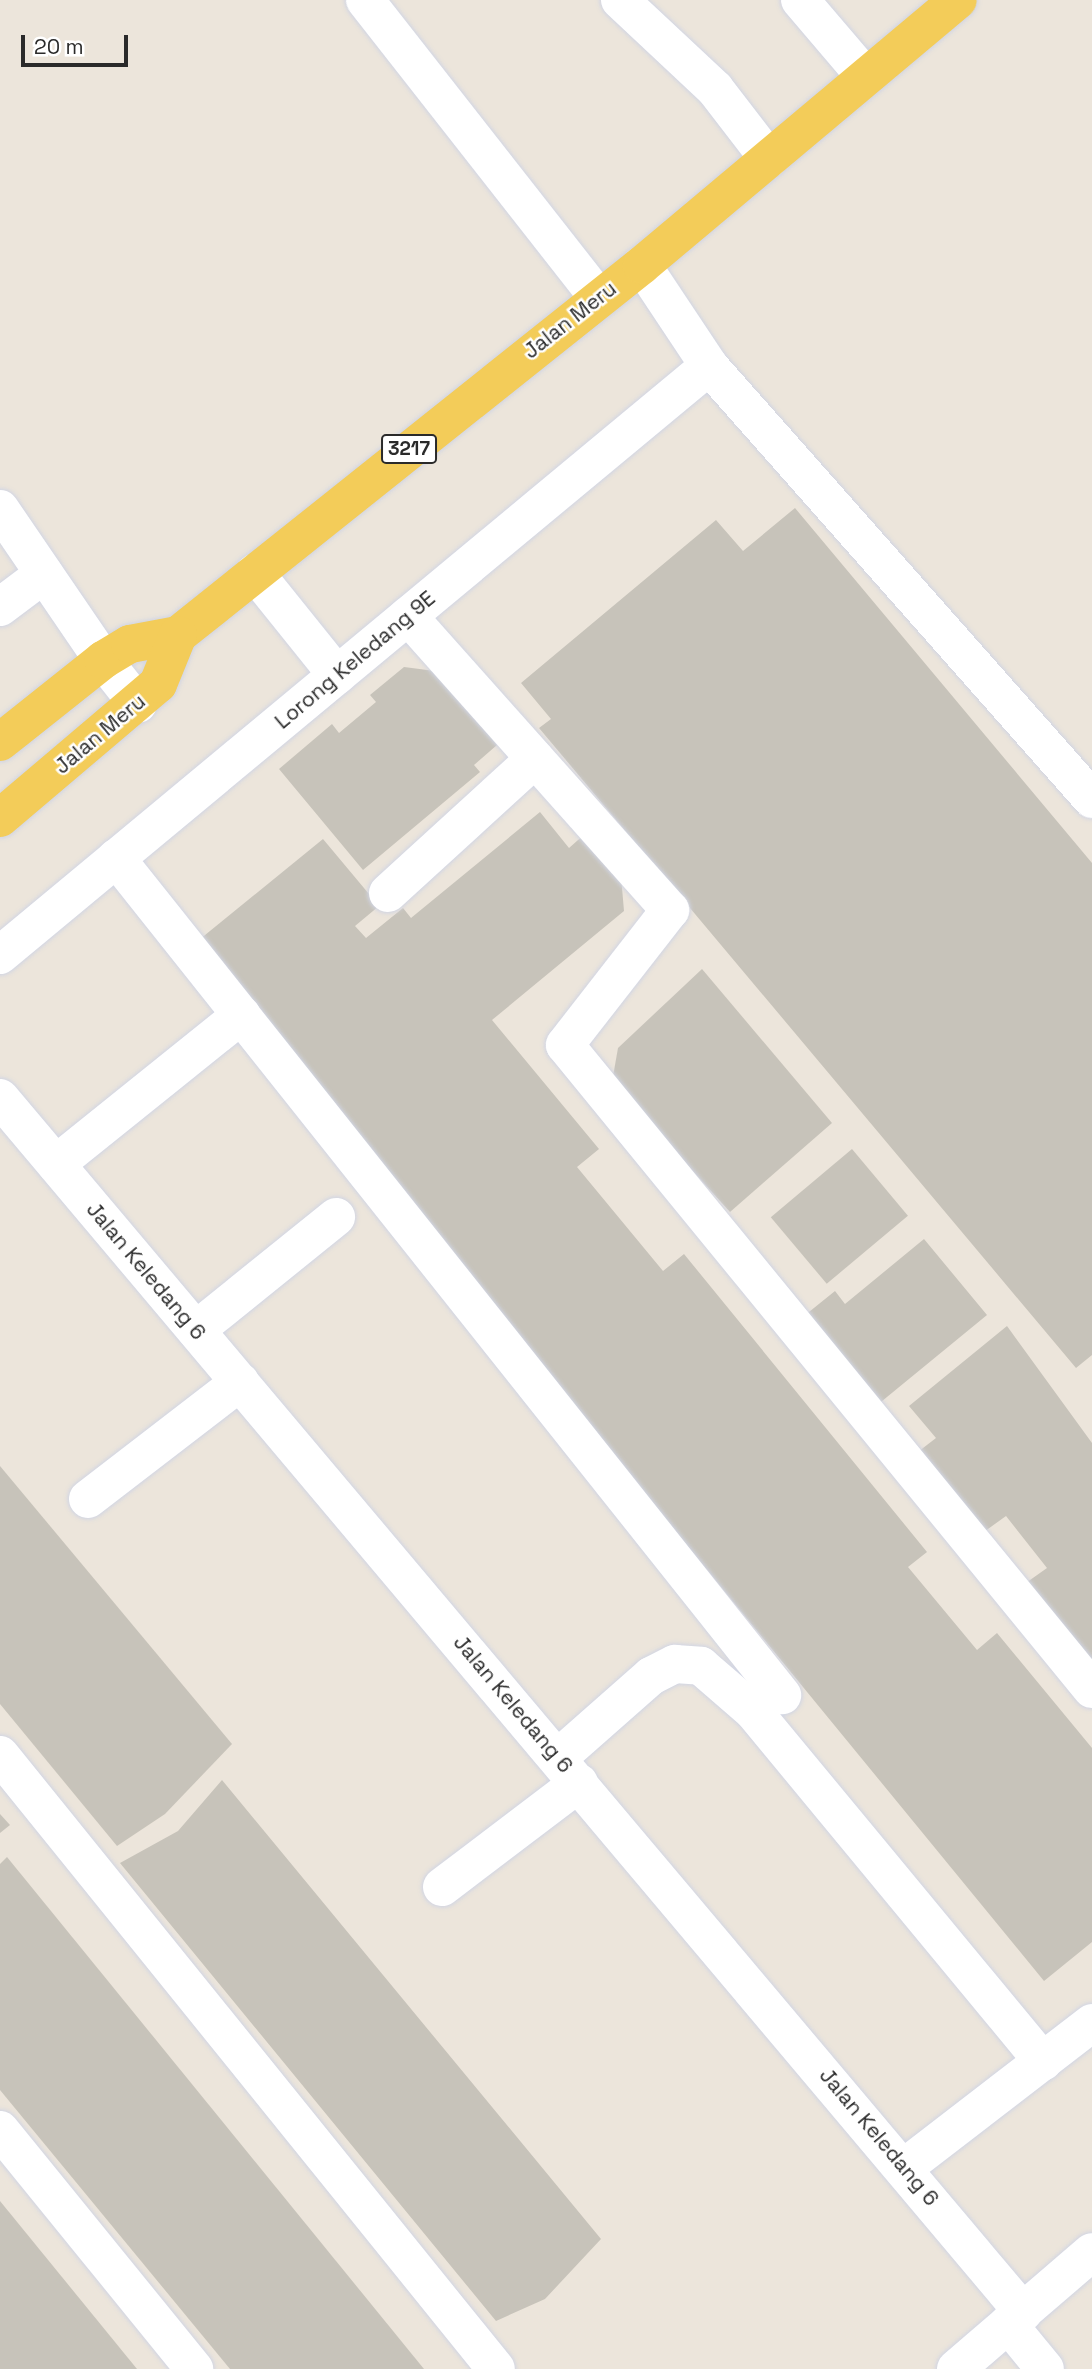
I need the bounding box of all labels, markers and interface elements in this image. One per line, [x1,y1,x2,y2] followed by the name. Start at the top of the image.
[24,21,131,65] scale bar
[34,33,84,60] text: 20 m
[519,276,621,364] street label: Jalan Meru
[381,433,437,464] road number: 3217
[270,586,440,734] street label: Lorong Keledang 9E
[49,689,151,779] street label: Jalan Meru
[81,1197,211,1345] street label: Jalan Keledang 6
[448,1630,578,1778] street label: Jalan Keledang 6
[814,2063,944,2211] street label: Jalan Keledang 6

